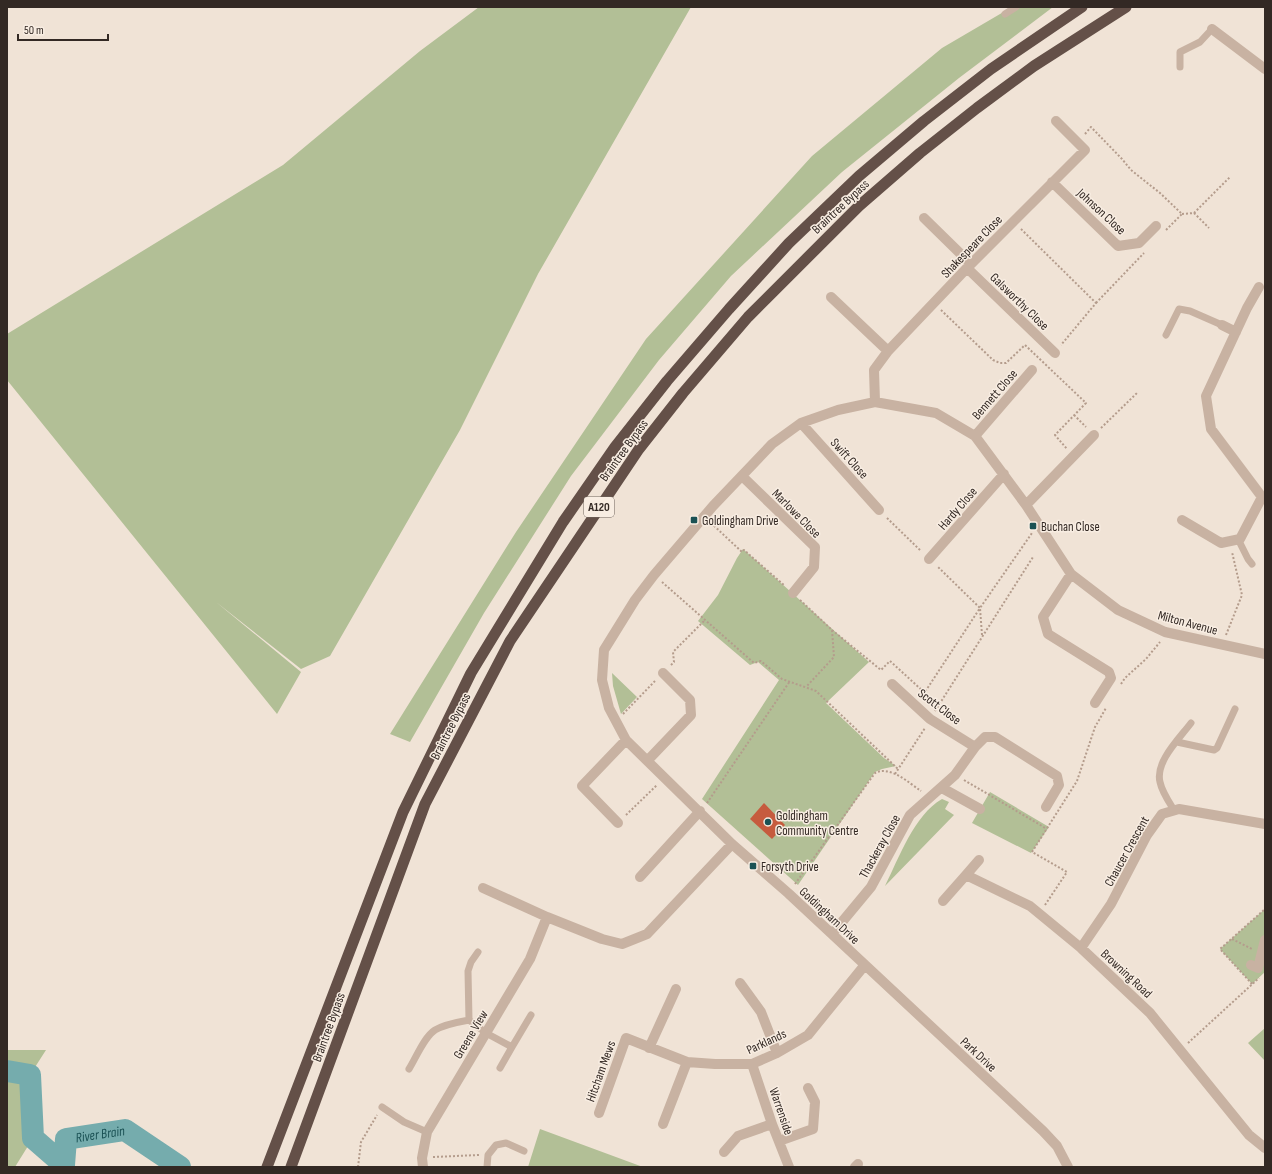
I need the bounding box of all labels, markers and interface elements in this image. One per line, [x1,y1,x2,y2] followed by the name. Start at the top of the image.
[18,16,108,42] scale bar
[24,23,44,38] text: 50 m
[809,176,873,237] street label: Braintree Bypass
[1073,184,1129,238] street label: Johnson Close
[938,212,1006,281] street label: Shakespeare Close
[987,270,1052,334] street label: Galsworthy Close
[969,366,1021,423] street label: Bennett Close
[596,416,652,485] street label: Braintree Bypass
[827,435,872,482] street label: Swift Close
[935,484,981,533] street label: Hardy Close
[768,486,824,542] street label: Marlowe Close
[584,497,614,517] road number: A120
[702,513,779,529] place label: Goldingham Drive
[689,515,699,525] marker: Goldingham Drive
[1041,519,1100,535] place label: Buchan Close
[1028,521,1038,531] marker: Buchan Close
[1156,607,1219,639] street label: Milton Avenue
[915,685,964,728] street label: Scott Close
[427,690,475,762] street label: Braintree Bypass
[776,808,859,839] place label: Goldingham Community Centre
[856,812,904,881] street label: Thackeray Close
[1101,813,1153,890] street label: Chaucer Crescent
[763,817,773,827] marker: Goldingham Community Centre
[761,859,819,875] place label: Forsyth Drive
[748,861,758,871] marker: Forsyth Drive
[796,884,863,948] street label: Goldingham Drive
[1097,946,1155,1002] street label: Browning Road
[309,990,349,1064] street label: Braintree Bypass
[450,1007,492,1062] street label: Greene View
[744,1026,789,1058] street label: Parklands
[957,1034,1000,1076] street label: Park Drive
[582,1038,620,1104] street label: Hitcham Mews
[766,1086,797,1137] street label: Warrenside
[74,1122,126,1146] water label: River Brain

